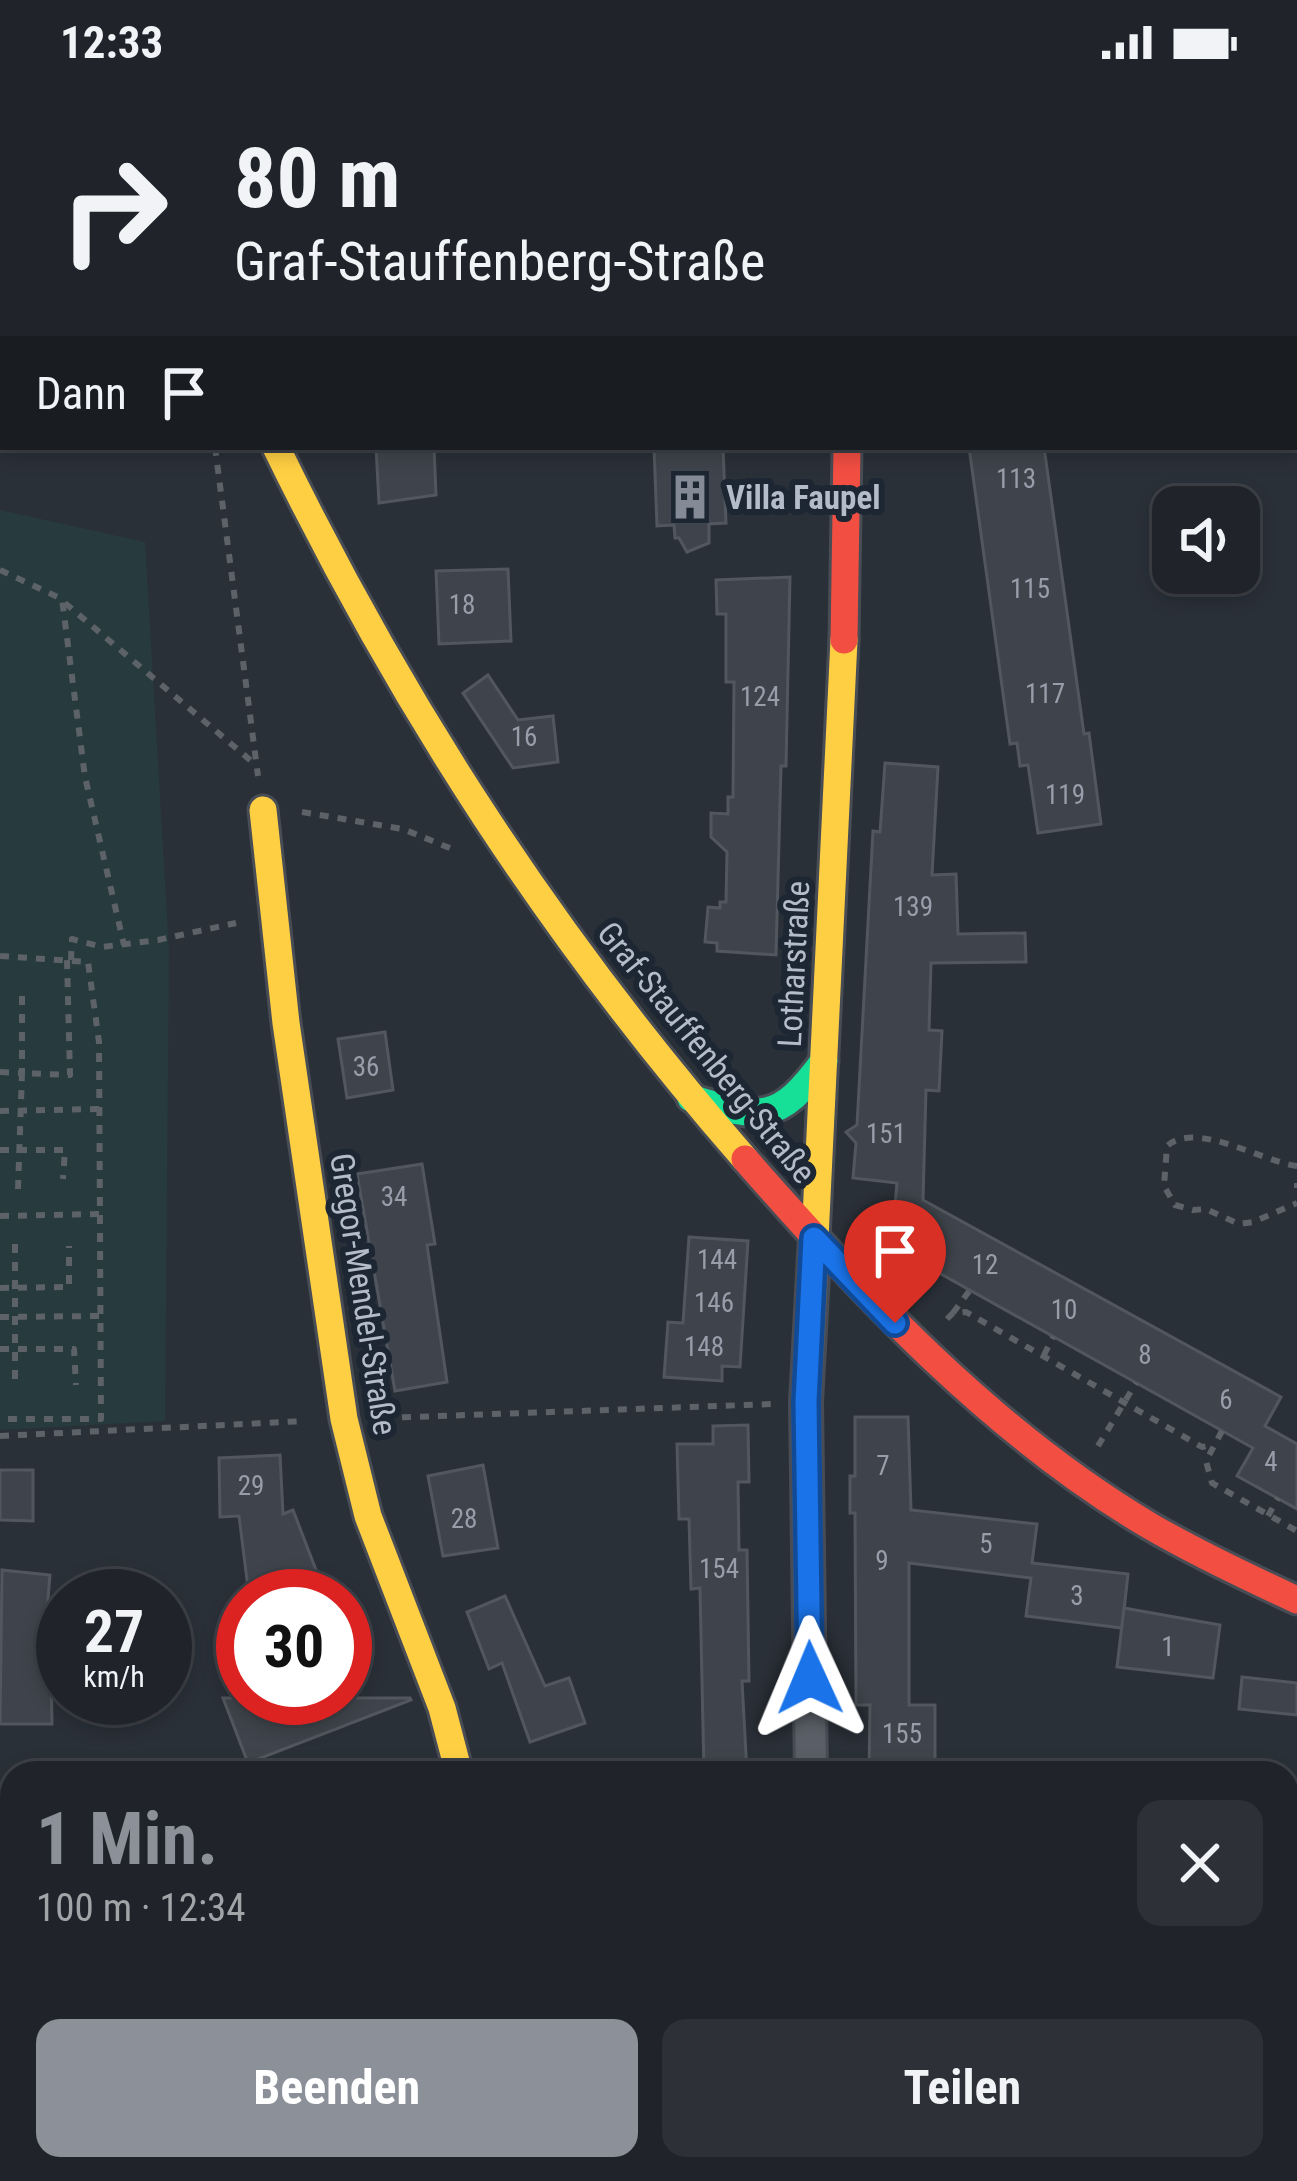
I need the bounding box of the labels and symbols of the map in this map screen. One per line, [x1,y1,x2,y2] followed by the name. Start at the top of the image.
[996,463,1036,495] house number: 113
[665,472,715,522] building icon: Villa Faupel
[726,478,881,517] place label: Villa Faupel
[1010,573,1050,605] house number: 115
[449,589,475,621] house number: 18
[1025,678,1065,710] house number: 117
[740,681,780,713] house number: 124
[511,721,537,753] house number: 16
[1045,779,1085,811] house number: 119
[770,880,817,1048] street label: Lotharstraße
[893,891,933,923] house number: 139
[589,914,824,1191] street label: Graf-Stauffenberg-Straße
[353,1051,379,1083] house number: 36
[866,1118,906,1150] house number: 151
[322,1150,405,1438] street label: Gregor-Mendel-Straße
[381,1181,407,1213] house number: 34
[844,1200,946,1323] pin
[697,1244,737,1276] house number: 144
[972,1249,998,1281] house number: 12
[694,1287,734,1319] house number: 146
[1051,1294,1077,1326] house number: 10
[684,1331,724,1363] house number: 148
[1138,1339,1152,1371] house number: 8
[1219,1384,1233,1416] house number: 6
[1264,1446,1278,1478] house number: 4
[876,1450,890,1482] house number: 7
[238,1470,264,1502] house number: 29
[451,1503,477,1535] house number: 28
[979,1528,993,1560] house number: 5
[875,1545,889,1577] house number: 9
[699,1553,739,1585] house number: 154
[216,1569,372,1725] speed limit sign: 30
[1070,1580,1084,1612] house number: 3
[747,1615,873,1741] position arrow
[1161,1631,1175,1663] house number: 1
[882,1718,922,1750] house number: 155

